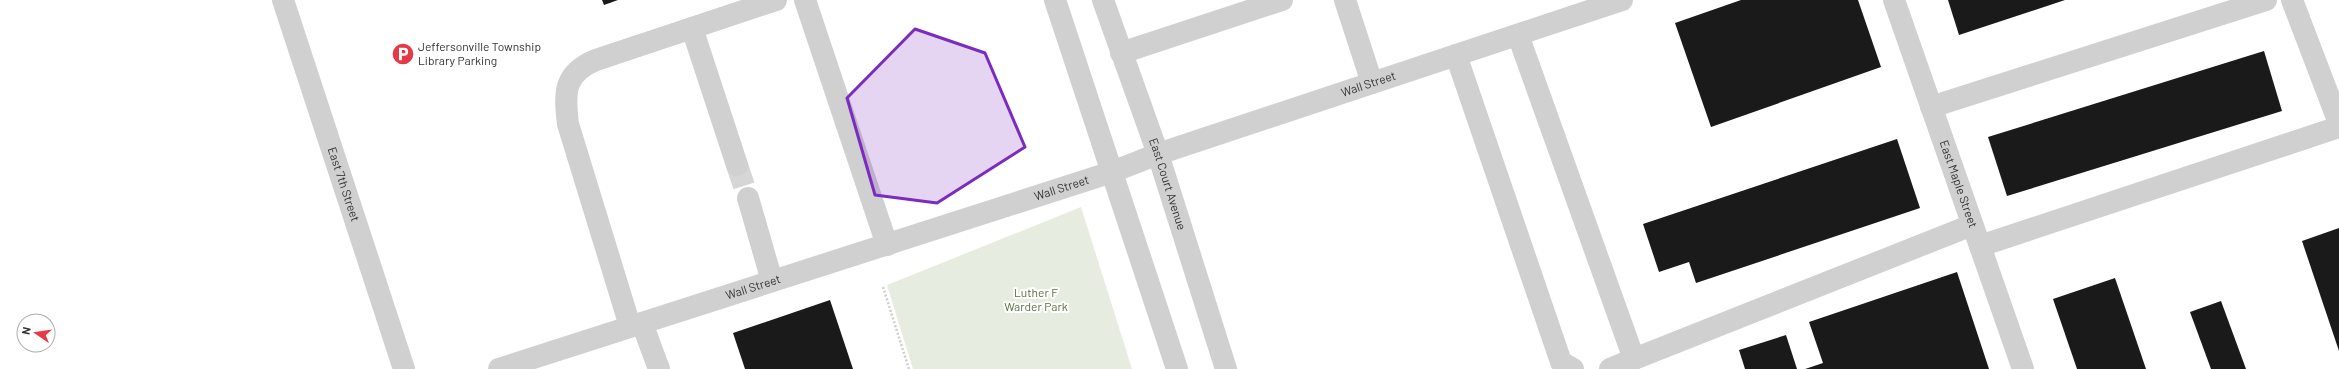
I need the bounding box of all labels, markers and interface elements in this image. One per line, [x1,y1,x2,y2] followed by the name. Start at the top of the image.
[418,39,541,67] place label: Jeffersonville Township Library Parking
[390,41,416,67] parking icon: Jeffersonville Township Library Parking
[1339,68,1397,99] street label: Wall Street
[1147,136,1190,231] street label: East Court Avenue
[1938,138,1981,229] street label: East Maple Street
[326,145,363,223] street label: East 7th Street
[1032,172,1091,203] street label: Wall Street
[724,271,782,302] street label: Wall Street
[1004,285,1068,313] park label: Luther F Warder Park
[16,313,56,353] north arrow
[19,326,33,336] text: N

